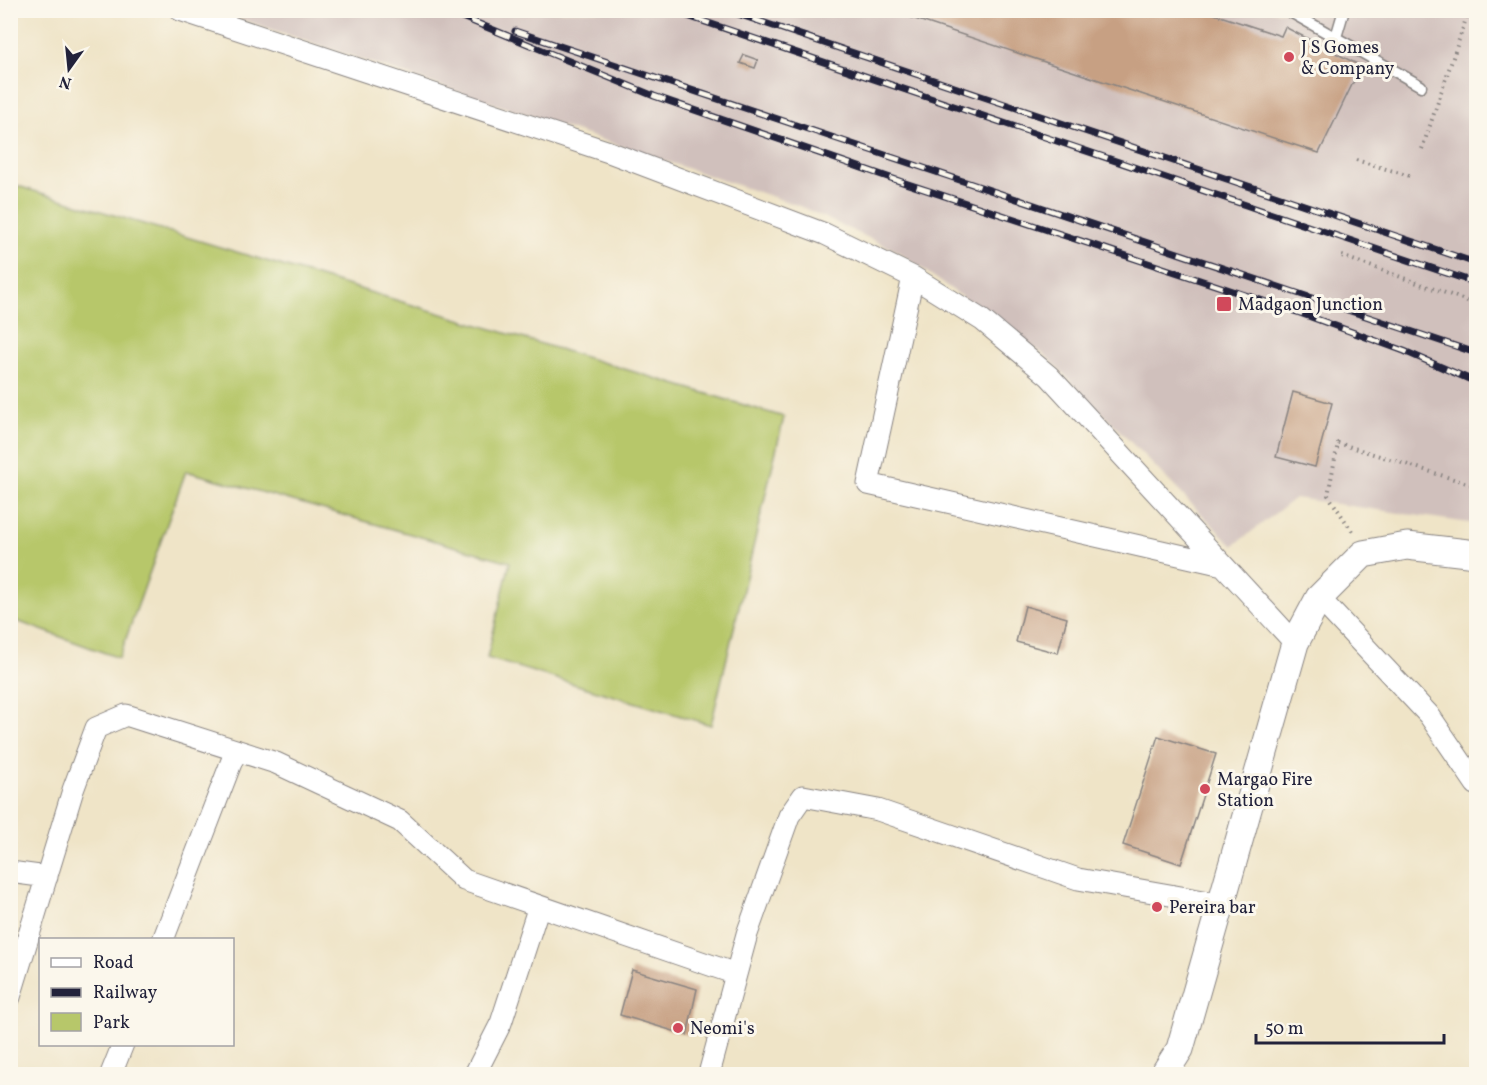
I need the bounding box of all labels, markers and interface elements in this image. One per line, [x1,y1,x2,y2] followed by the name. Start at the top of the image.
[1301,36,1395,82] place label: J S Gomes & Company
[39,39,99,99] north arrow
[1282,50,1296,64] marker: J S Gomes & Company
[57,69,74,94] text: N
[1238,293,1383,318] place label: Madgaon Junction
[1215,295,1233,313] marker: Madgaon Junction
[1217,768,1313,814] place label: Margao Fire Station
[1198,782,1212,796] marker: Margao Fire Station
[1169,896,1256,921] place label: Pereira bar
[1150,900,1164,914] marker: Pereira bar
[39,938,234,1046] legend
[93,951,134,976] text: Road
[93,981,157,1006] text: Railway
[1256,1007,1444,1045] scale bar
[93,1011,130,1036] text: Park
[690,1017,755,1042] place label: Neomi's
[1265,1017,1304,1042] text: 50 m
[671,1021,685,1035] marker: Neomi's

